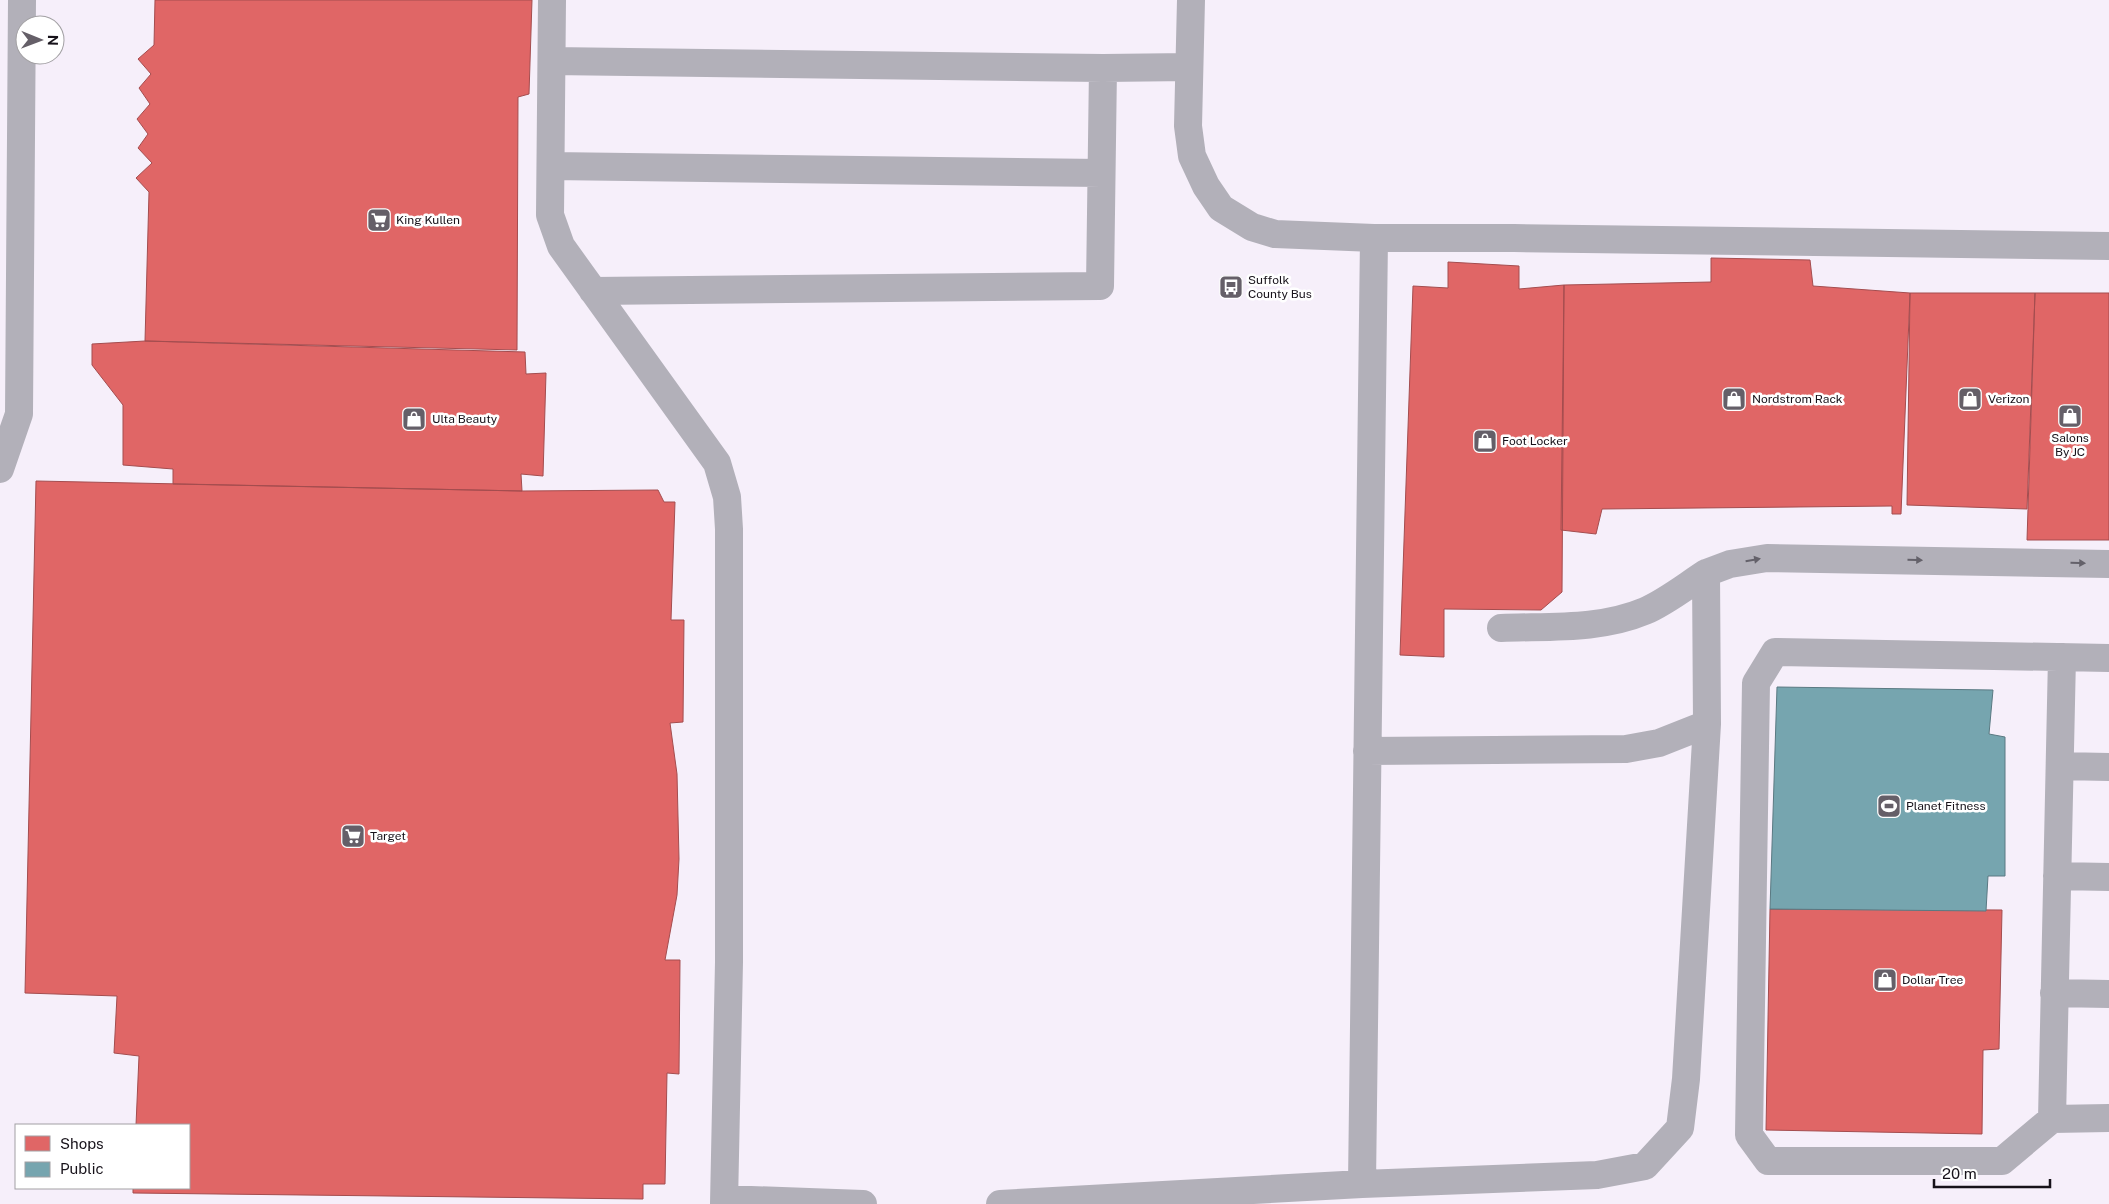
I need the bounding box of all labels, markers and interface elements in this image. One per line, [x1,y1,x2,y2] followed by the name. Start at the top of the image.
[15,15,65,65] north arrow
[45,35,61,46] text: N
[366,207,392,233] supermarket icon: King Kullen
[396,213,460,227] place label: King Kullen
[1248,273,1312,301] place label: Suffolk County Bus
[1218,274,1244,300] bus stop icon: Suffolk County Bus
[1721,386,1747,412] shop icon: Nordstrom Rack
[1957,386,1983,412] shop icon: Verizon
[1752,392,1843,406] place label: Nordstrom Rack
[1988,392,2029,406] place label: Verizon
[2057,403,2083,429] shop icon: Salons By JC
[401,406,427,432] shop icon: Ulta Beauty
[432,412,498,426] place label: Ulta Beauty
[1472,428,1498,454] shop icon: Foot Locker
[2051,431,2089,459] place label: Salons By JC
[1502,434,1568,448] place label: Foot Locker
[1745,556,1761,564] one-way arrow
[1908,556,1924,564] one-way arrow
[2070,559,2086,567] one-way arrow
[1876,793,1902,819] sports icon: Planet Fitness
[1906,799,1985,813] place label: Planet Fitness
[340,823,366,849] supermarket icon: Target
[370,829,406,843] place label: Target
[1872,967,1898,993] shop icon: Dollar Tree
[1902,973,1964,987] place label: Dollar Tree
[15,1124,190,1189] legend
[60,1135,104,1152] text: Shops
[1934,1156,2050,1188] scale bar
[60,1160,104,1177] text: Public
[1942,1165,1977,1182] text: 20 m

